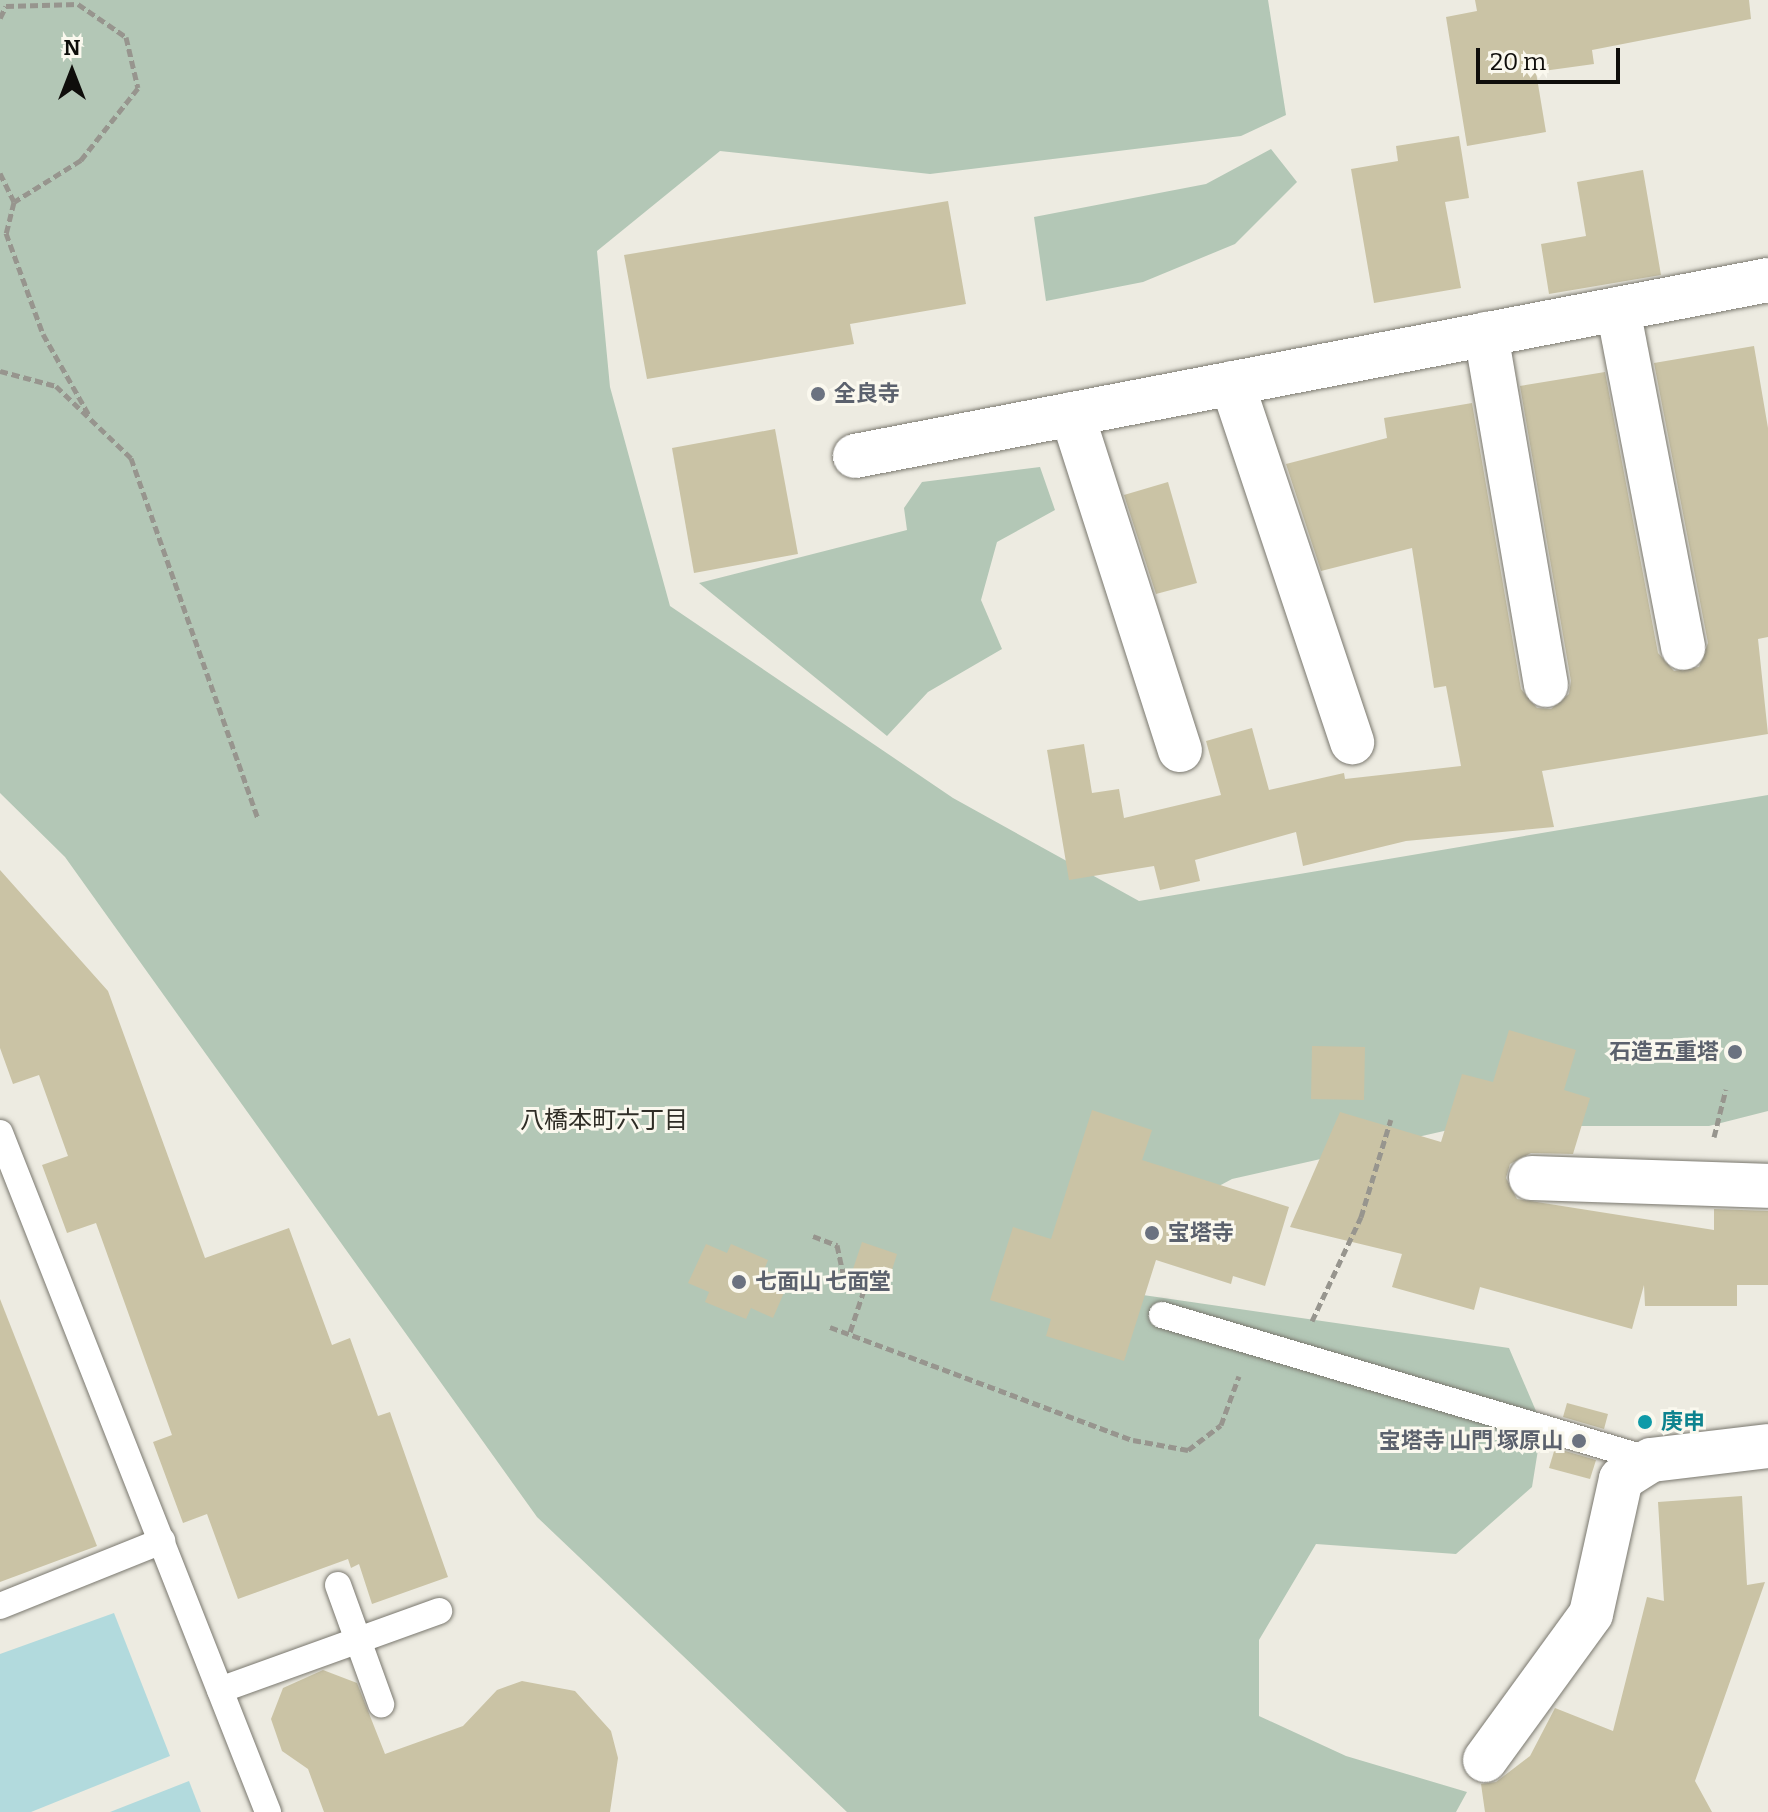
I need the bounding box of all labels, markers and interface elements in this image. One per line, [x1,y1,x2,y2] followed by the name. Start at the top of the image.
[32,32,112,112] north arrow
[1480,32,1624,82] scale bar
[64,34,80,61] text: N
[1490,48,1546,76] text: 20 m
[834,381,900,407] place label: 全良寺
[809,385,827,403] marker: 全良寺
[1609,1039,1719,1065] place label: 石造五重塔
[1726,1043,1744,1061] marker: 石造五重塔
[520,1107,688,1135] district label: 八橋本町六丁目
[1168,1220,1234,1246] place label: 宝塔寺
[1143,1224,1161,1242] marker: 宝塔寺
[755,1269,891,1295] place label: 七面山 七面堂
[730,1273,748,1291] marker: 七面山 七面堂
[1661,1409,1705,1435] place label: 庚申
[1636,1413,1654,1431] marker: 庚申
[1379,1428,1563,1454] place label: 宝塔寺 山門 塚原山
[1570,1432,1588,1450] marker: 宝塔寺 山門 塚原山

